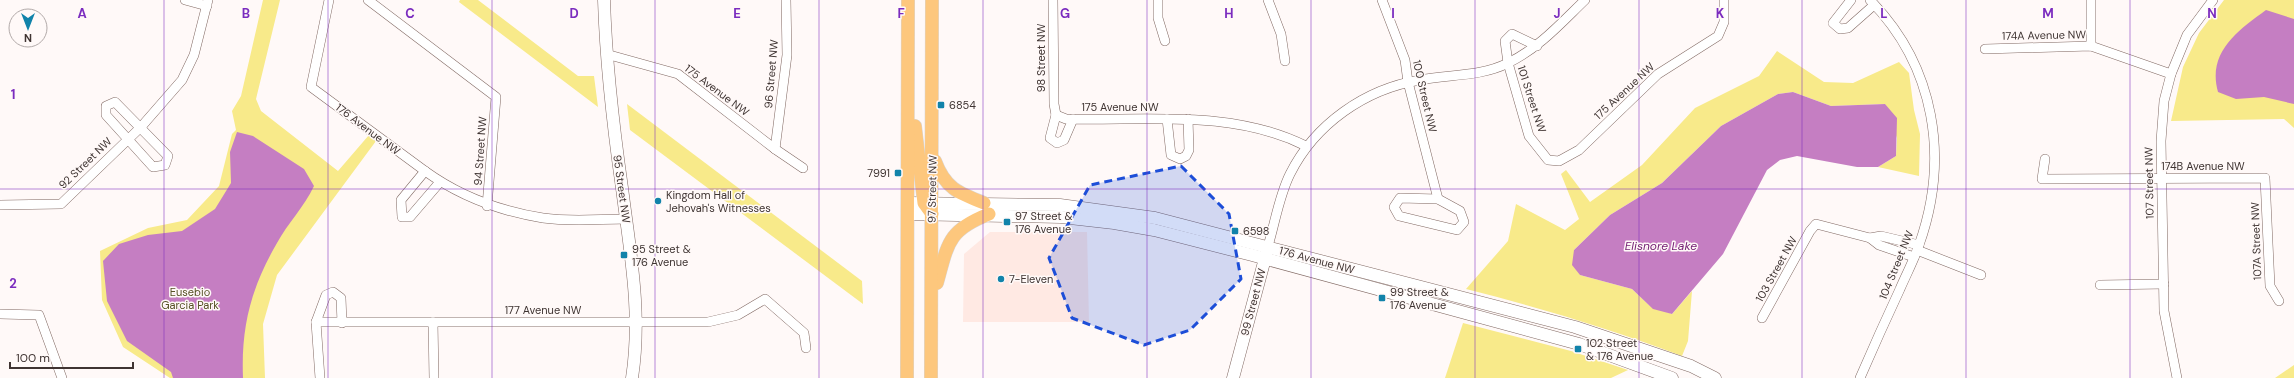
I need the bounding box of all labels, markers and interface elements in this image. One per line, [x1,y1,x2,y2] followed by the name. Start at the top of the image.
[77,5,87,22] text: A
[242,5,250,22] text: B
[405,5,415,22] text: C
[569,5,579,22] text: D
[733,5,741,22] text: E
[897,5,905,22] text: F
[1060,5,1070,22] text: G
[1224,5,1234,22] text: H
[1391,5,1395,22] text: I
[1553,5,1561,22] text: J
[1716,5,1725,22] text: K
[1880,5,1888,22] text: L
[2042,5,2054,22] text: M
[2207,5,2217,22] text: N
[8,8,48,48] north arrow
[1034,23,1048,92] street label: 98 Street NW
[2002,27,2087,43] street label: 174A Avenue NW
[24,31,32,45] text: N
[761,39,781,109] street label: 96 Street NW
[1410,58,1440,134] street label: 100 Street NW
[1591,59,1657,122] street label: 175 Avenue NW
[682,61,752,119] street label: 175 Avenue NW
[1515,64,1550,135] street label: 101 Street NW
[11,86,15,103] text: 1
[949,98,976,112] place label: 6854
[333,100,403,158] street label: 176 Avenue NW
[936,100,946,110] marker: 6854
[1081,100,1159,114] street label: 175 Avenue NW
[471,116,489,186] street label: 94 Street NW
[56,134,115,192] street label: 92 Street NW
[2141,147,2157,219] street label: 107 Street NW
[610,154,634,224] street label: 95 Street NW
[924,155,940,223] street label: 97 Street NW
[2161,159,2245,173] street label: 174B Avenue NW
[867,166,890,180] place label: 7991
[893,168,903,178] marker: 7991
[666,188,771,215] place label: Kingdom Hall of Jehovah's Witnesses
[653,196,663,206] marker: Kingdom Hall of Jehovah's Witnesses
[2248,201,2264,280] street label: 107A Street NW
[1015,209,1073,236] place label: 97 Street & 176 Avenue
[1002,217,1012,227] marker: 97 Street & 176 Avenue
[1243,224,1270,238] place label: 6598
[1230,226,1240,236] marker: 6598
[1876,228,1916,301] street label: 104 Street NW
[1752,233,1800,304] street label: 103 Street NW
[1625,238,1697,254] water label: Elisnore Lake
[632,242,691,269] place label: 95 Street & 176 Avenue
[1278,243,1357,277] street label: 176 Avenue NW
[619,250,629,260] marker: 95 Street & 176 Avenue
[1237,266,1269,337] street label: 99 Street NW
[1009,272,1053,286] place label: 7-Eleven
[996,274,1006,284] marker: 7-Eleven
[9,275,17,292] text: 2
[161,285,219,312] park label: Eusebio Garcia Park
[1390,285,1449,312] place label: 99 Street & 176 Avenue
[1377,293,1387,303] marker: 99 Street & 176 Avenue
[505,303,582,317] street label: 177 Avenue NW
[1586,336,1653,363] place label: 102 Street & 176 Avenue
[10,344,133,370] scale bar
[1573,344,1583,354] marker: 102 Street & 176 Avenue
[16,350,50,366] text: 100 m

